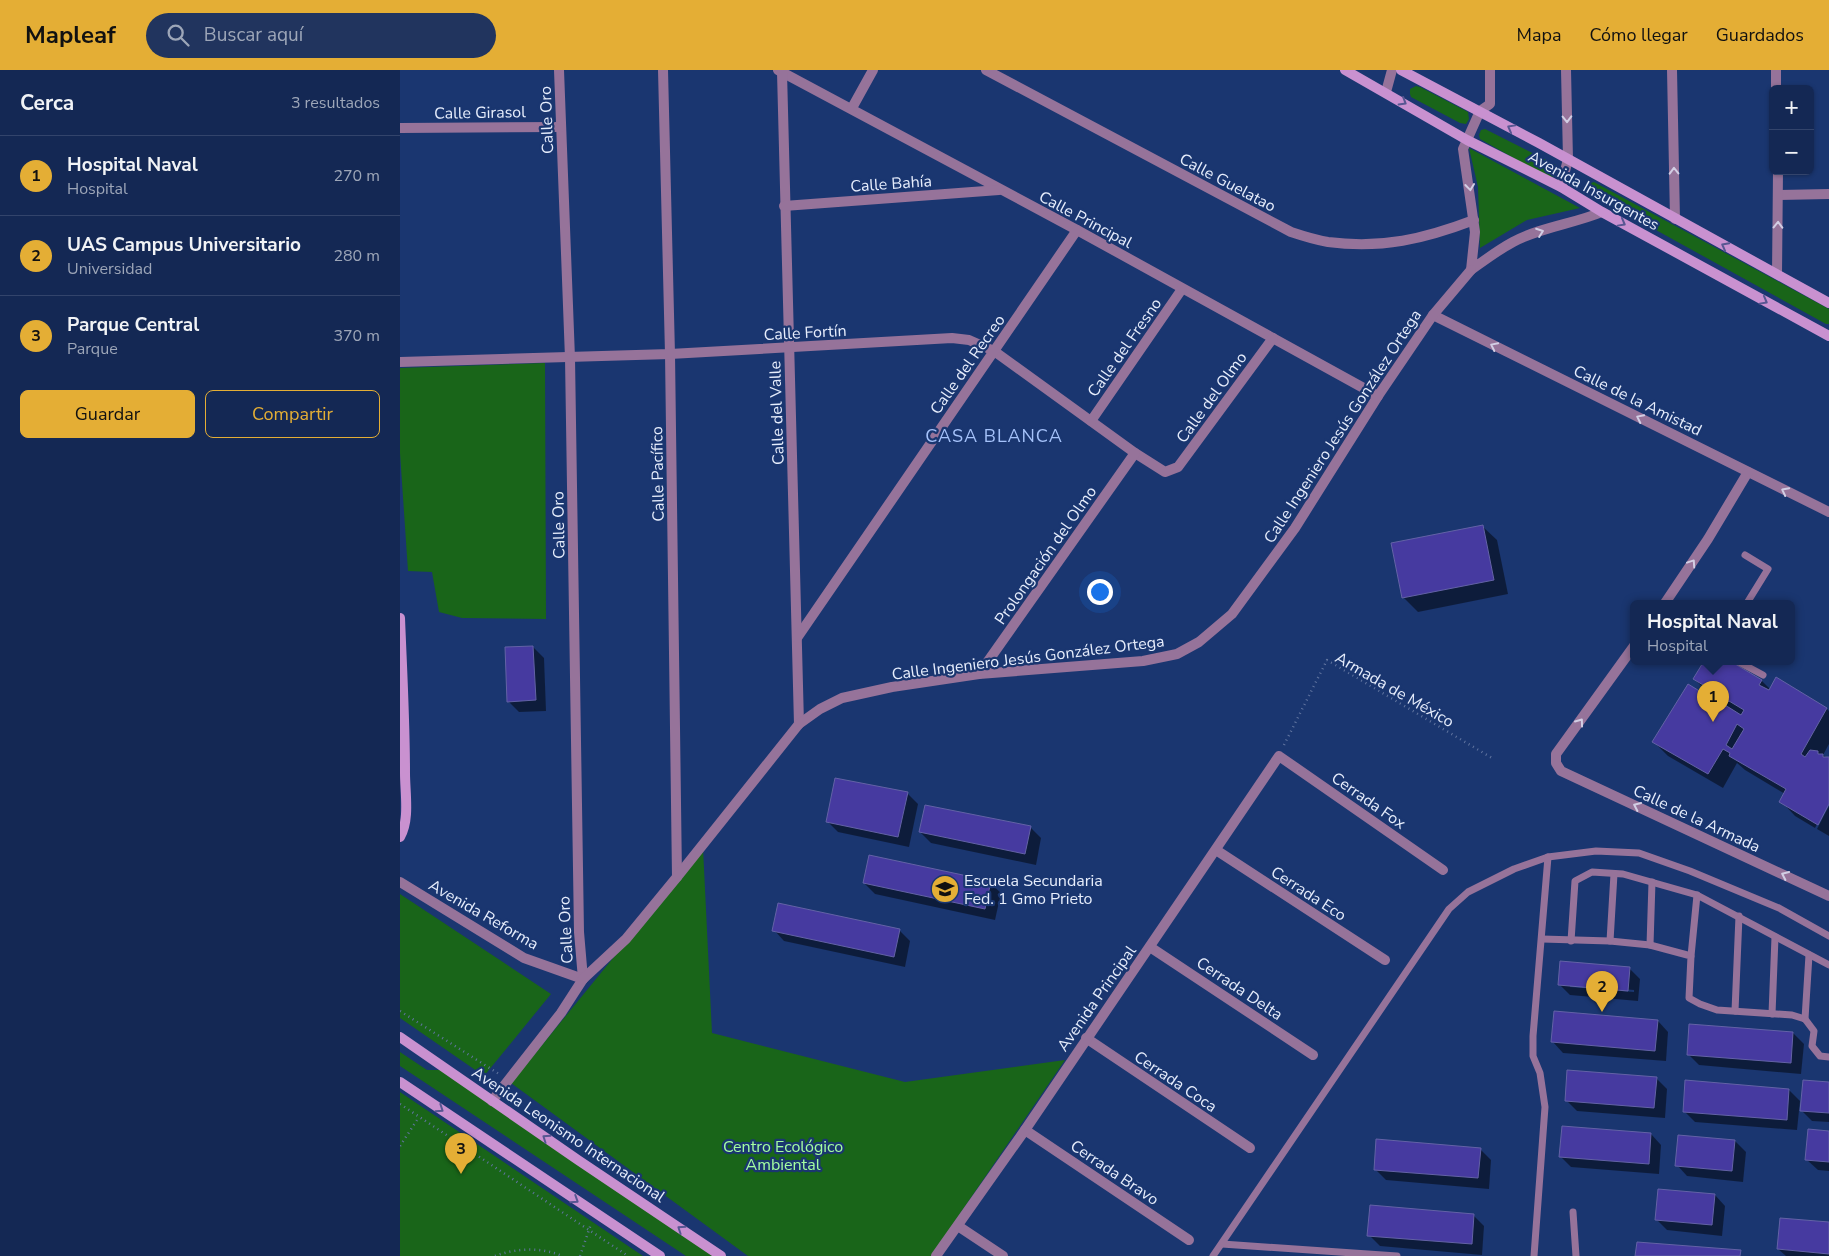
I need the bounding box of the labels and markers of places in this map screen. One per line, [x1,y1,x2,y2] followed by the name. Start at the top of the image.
[1697,681,1729,722] pin: 1
[964,870,1103,910] place label: Escuela Secundaria Fed. 1 Gmo Prieto
[930,874,960,904] school or university icon: Escuela Secundaria Fed. 1 Gmo Prieto
[1586,971,1618,1012] pin: 2
[445,1133,477,1174] pin: 3

